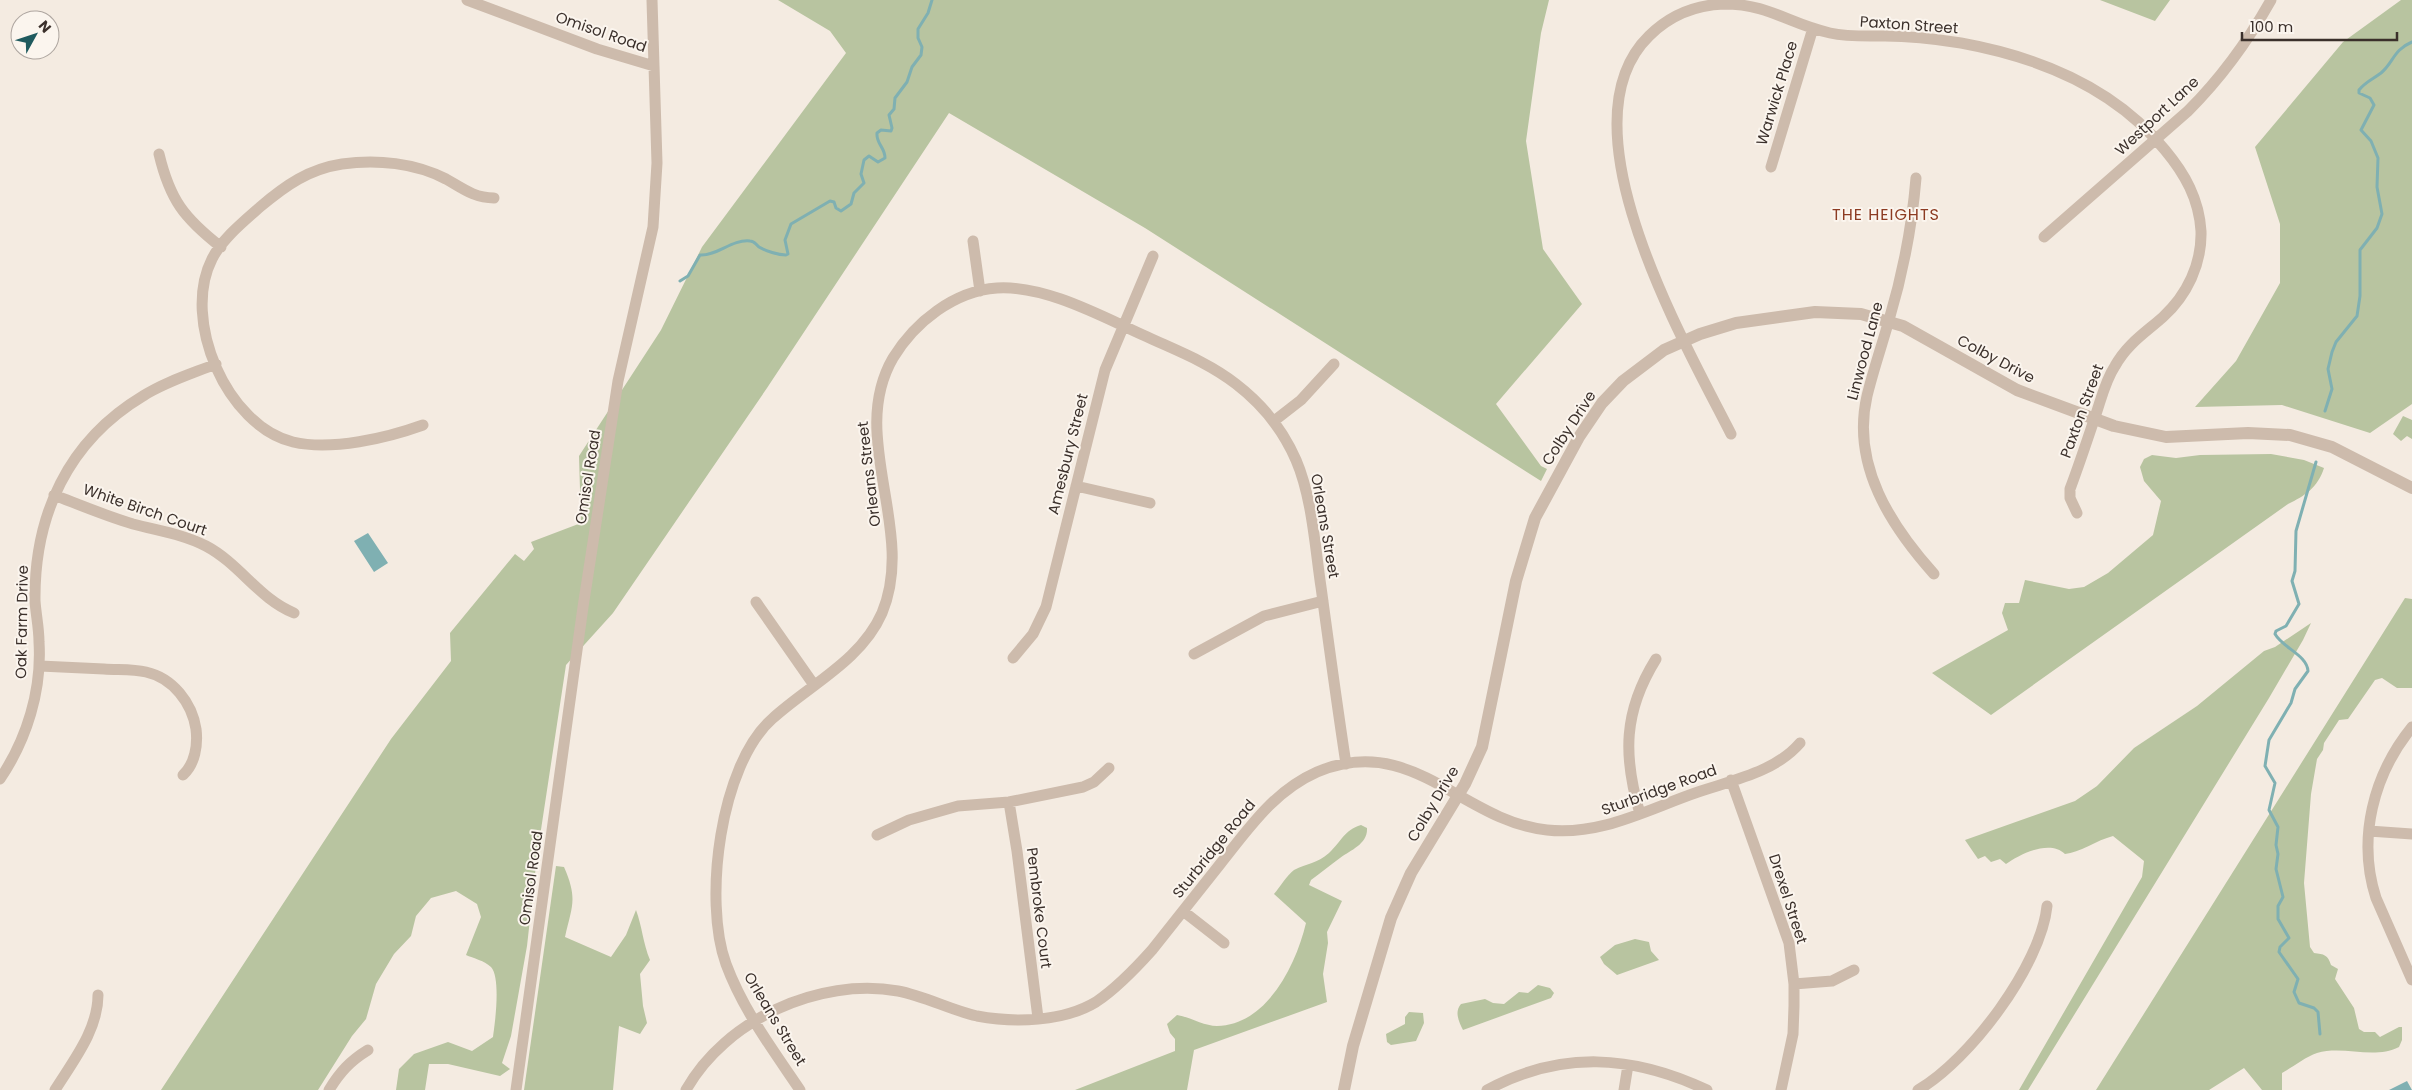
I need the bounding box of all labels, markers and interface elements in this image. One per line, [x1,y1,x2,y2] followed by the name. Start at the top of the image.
[553,6,650,57] street label: Omisol Road
[10,10,60,60] north arrow
[2242,10,2397,42] scale bar
[1859,11,1959,38] street label: Paxton Street
[34,16,56,37] text: N
[2250,16,2293,37] text: 100 m
[1751,38,1802,148] street label: Warwick Place
[2110,71,2203,160] street label: Westport Lane
[1832,203,1940,226] district label: THE HEIGHTS
[1841,299,1888,402] street label: Linwood Lane
[1954,329,2039,388] street label: Colby Drive
[2055,361,2108,461] street label: Paxton Street
[1537,386,1601,469] street label: Colby Drive
[1042,391,1093,517] street label: Amesbury Street
[852,420,885,528] street label: Orleans Street
[570,428,605,526] street label: Omisol Road
[1306,472,1345,580] street label: Orleans Street
[80,478,210,541] street label: White Birch Court
[10,565,33,679] street label: Oak Farm Drive
[1598,759,1719,820] street label: Sturbridge Road
[1402,762,1463,846] street label: Colby Drive
[1167,795,1260,902] street label: Sturbridge Road
[513,829,548,926] street label: Omisol Road
[1022,846,1057,970] street label: Pembroke Court
[1764,851,1813,947] street label: Drexel Street
[739,968,812,1070] street label: Orleans Street

